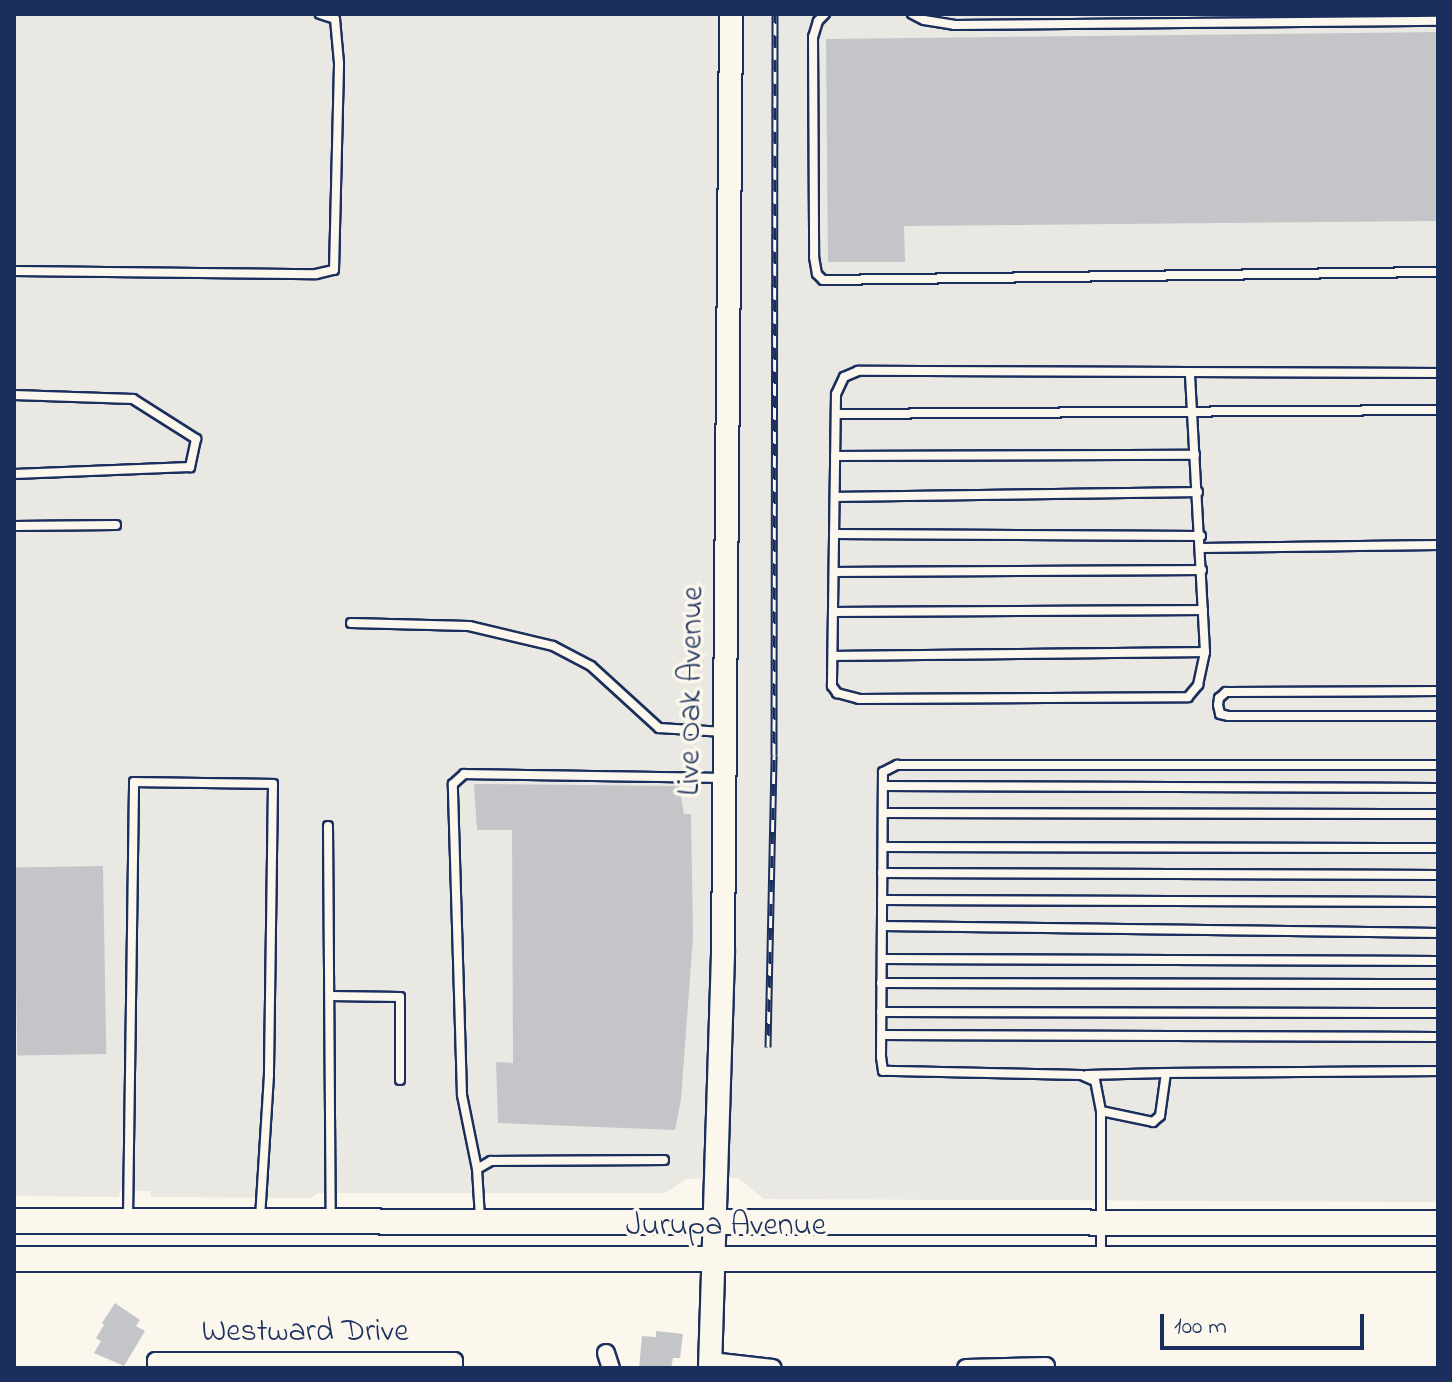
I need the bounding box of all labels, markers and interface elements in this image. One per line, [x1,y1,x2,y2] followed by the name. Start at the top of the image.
[672,586,714,796] street label: Live Oak Avenue
[626,1208,826,1246] street label: Jurupa Avenue
[1164,1298,1368,1348] scale bar
[1174,1310,1227,1345] text: 100 m
[201,1314,409,1352] street label: Westward Drive

